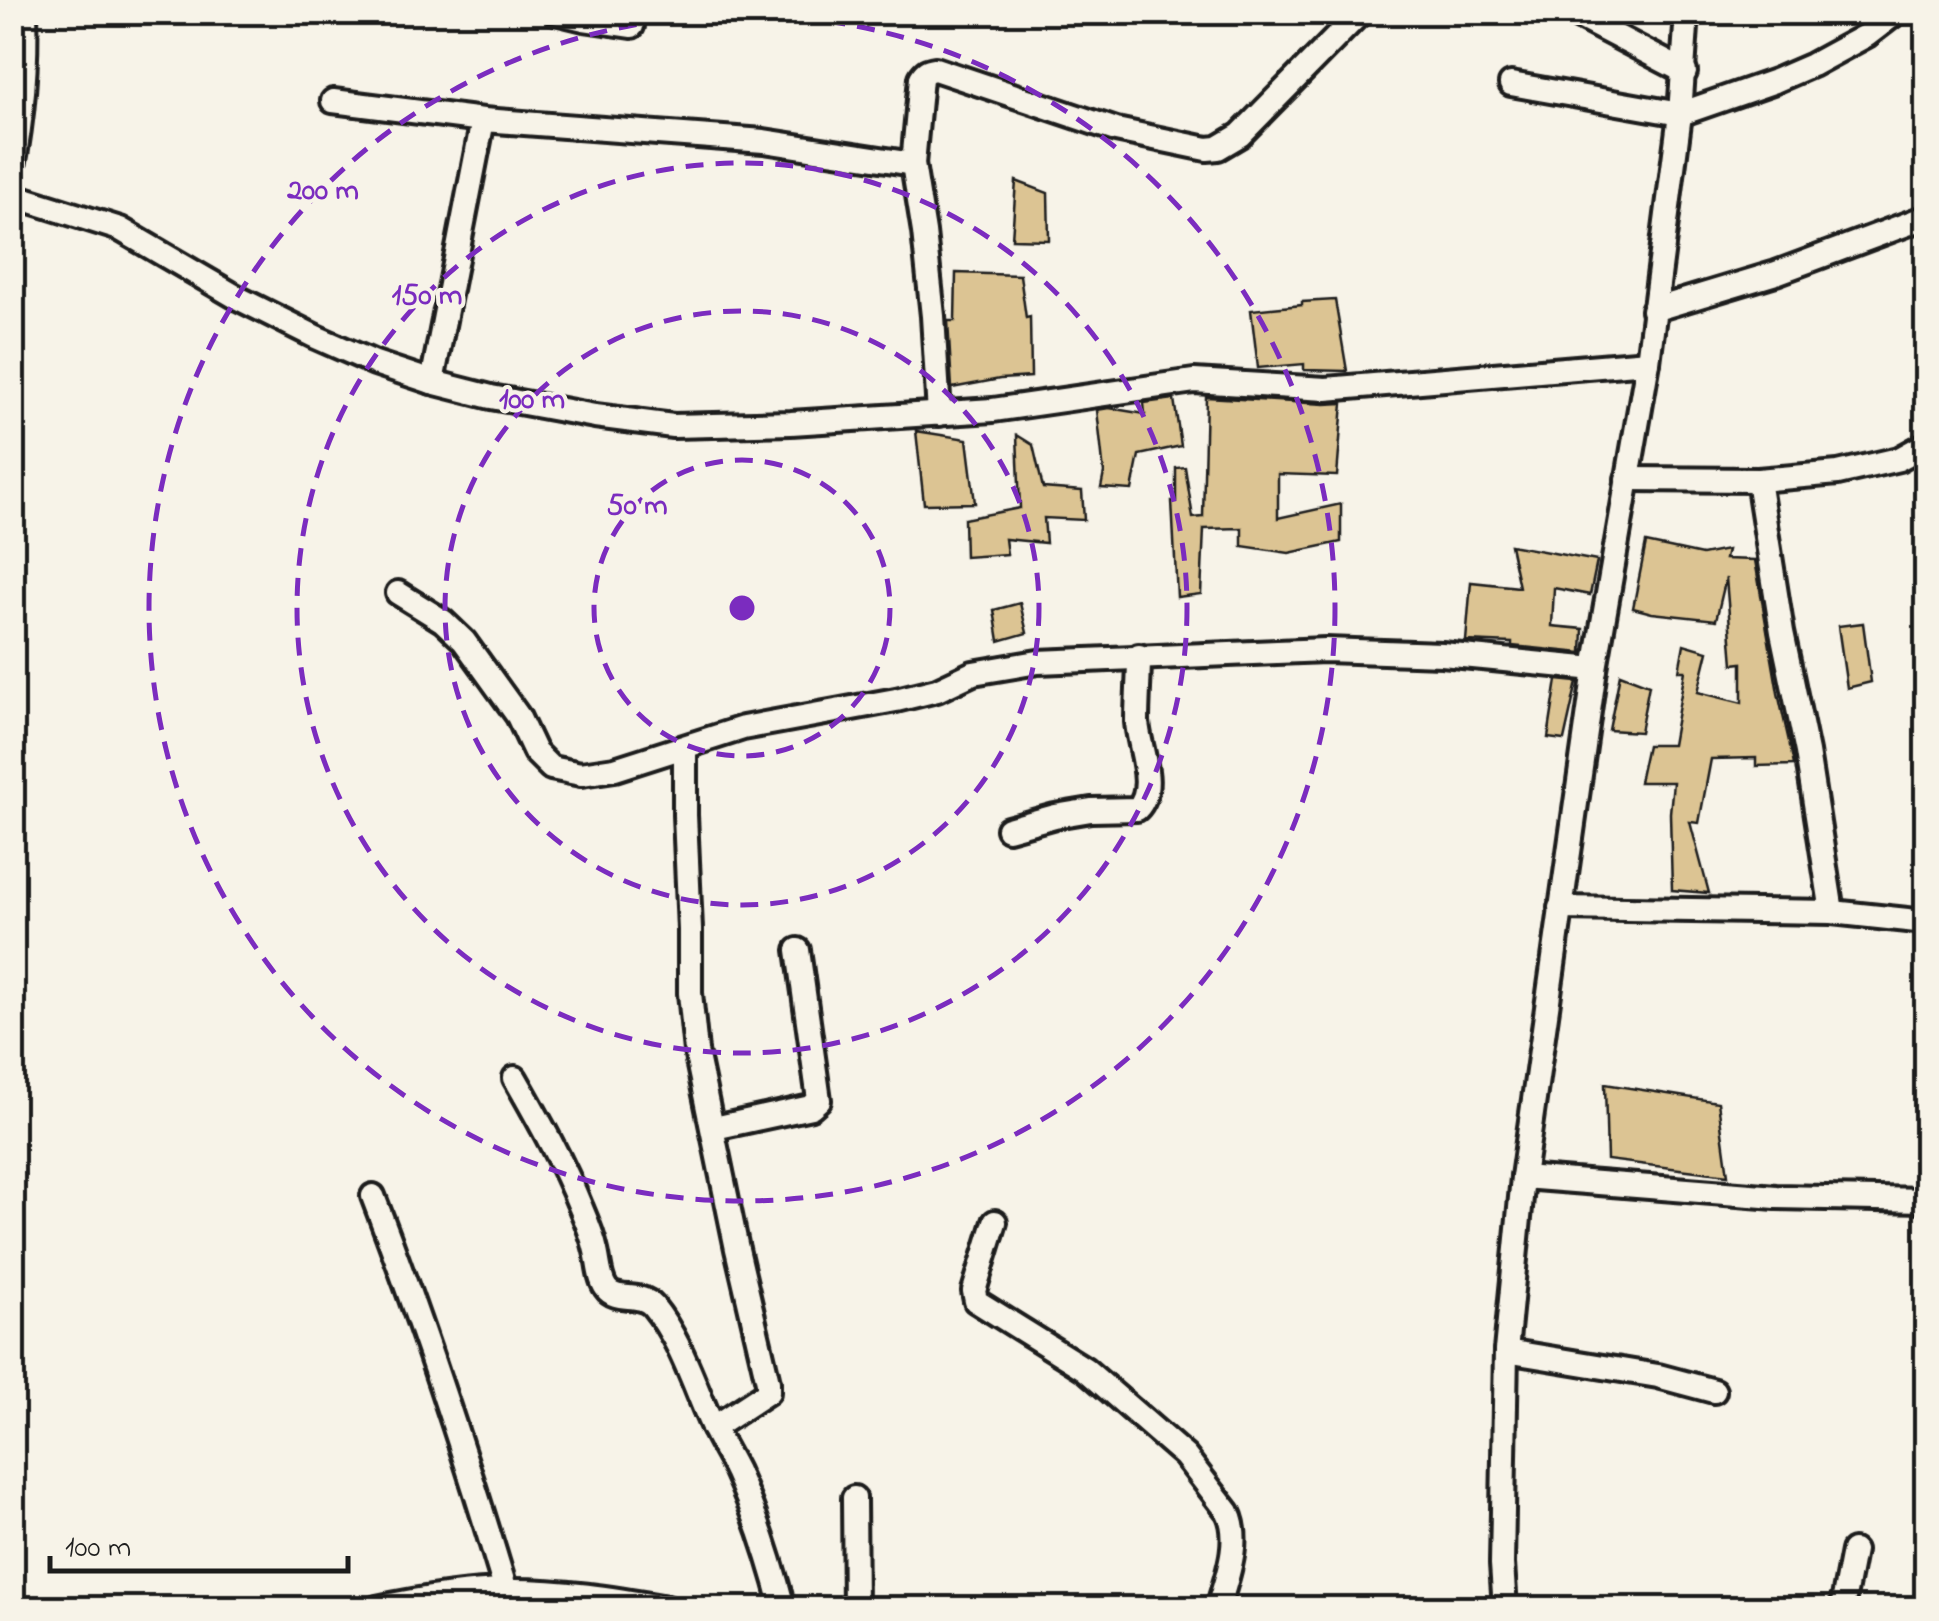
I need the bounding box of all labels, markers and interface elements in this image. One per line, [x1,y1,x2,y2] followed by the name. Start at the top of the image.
[286,170,359,214] text: 200 m
[392,275,462,319] text: 150 m
[499,379,565,423] text: 100 m
[607,485,667,529] text: 50 m
[724,590,760,626] centre of rings
[50,1511,348,1573] scale bar
[65,1527,131,1571] text: 100 m

